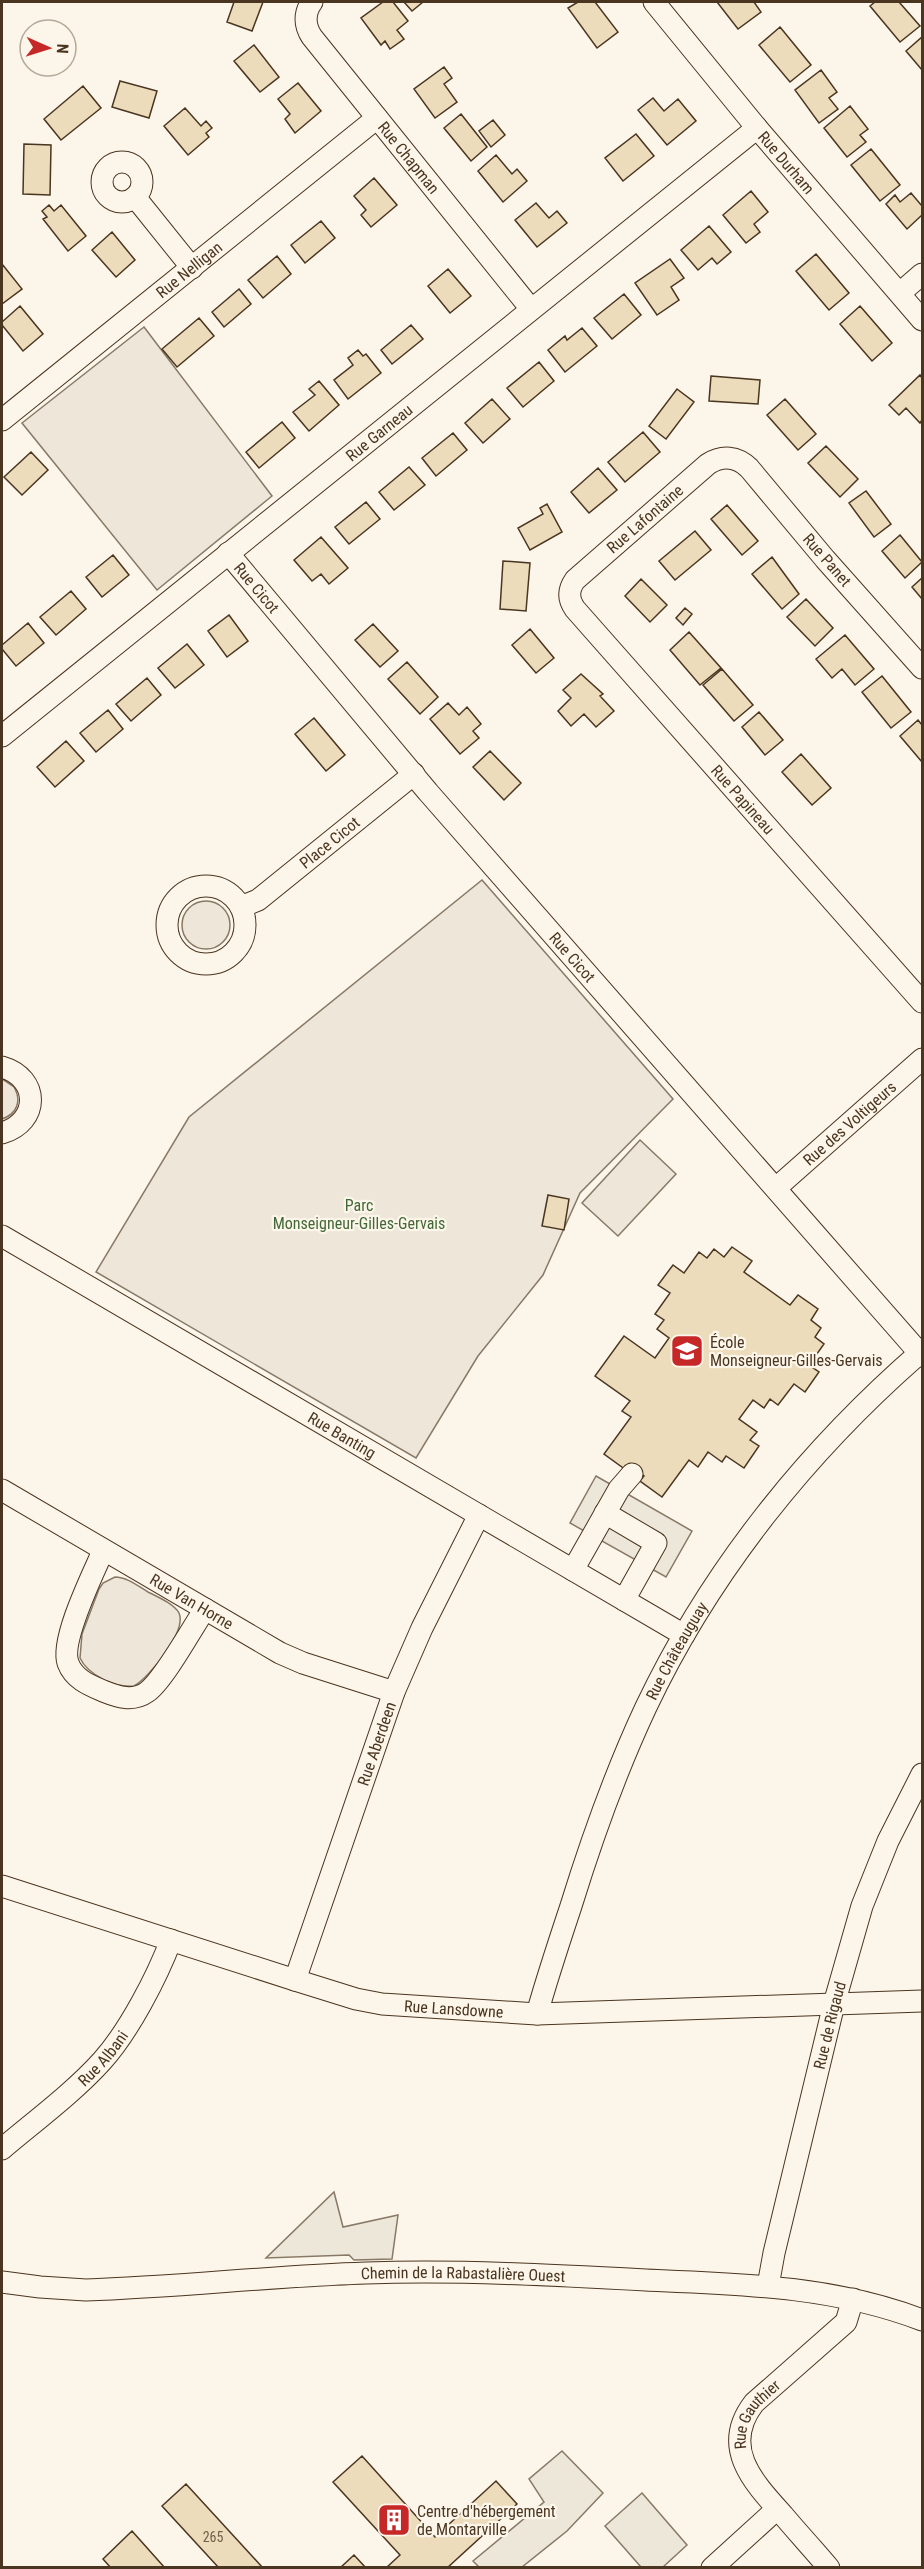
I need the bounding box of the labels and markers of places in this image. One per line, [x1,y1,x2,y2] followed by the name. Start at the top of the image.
[669,1333,705,1369] school or university icon: École Monseigneur-Gilles-Gervais
[710,1333,883,1370] place label: École Monseigneur-Gilles-Gervais
[376,2502,412,2538] building icon: Centre d'hébergement de Montarville
[417,2502,556,2539] place label: Centre d'hébergement de Montarville

